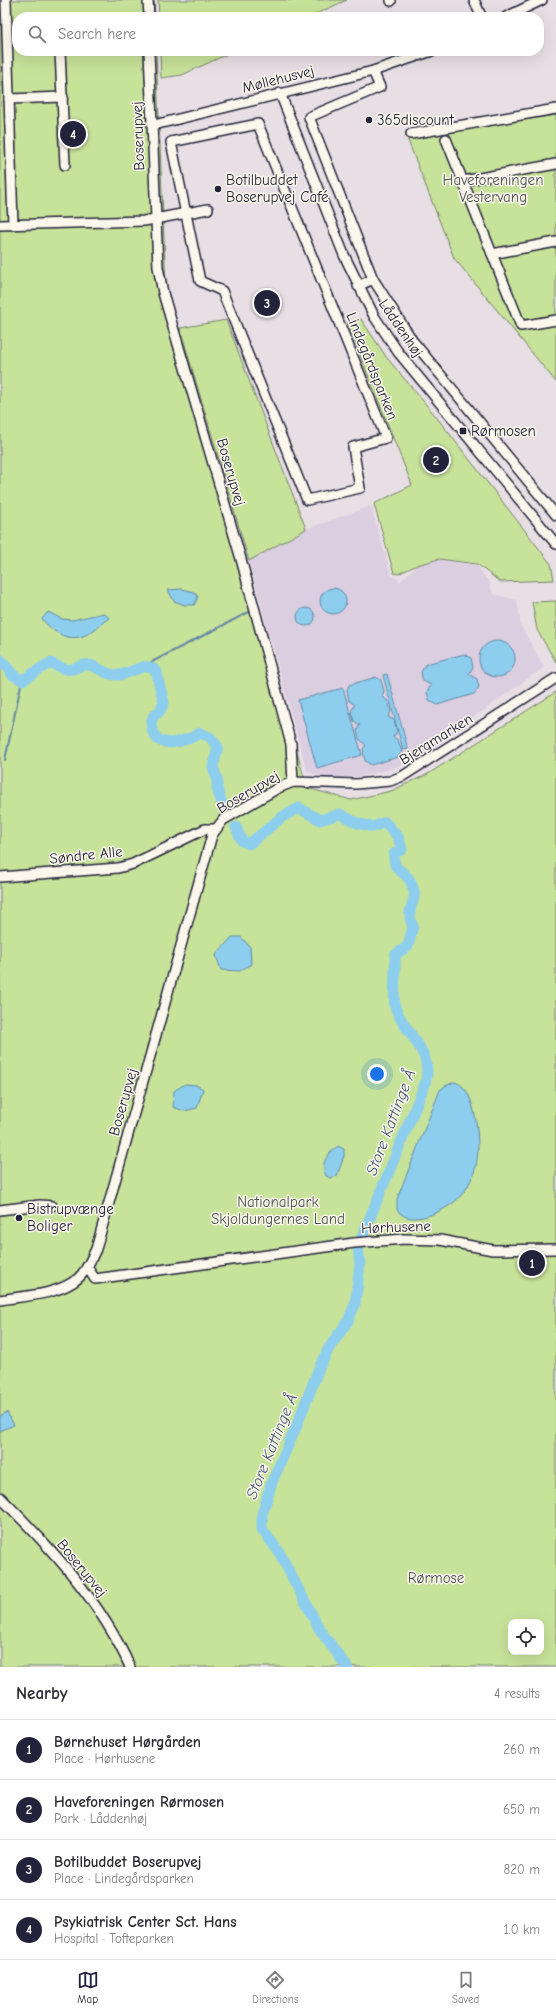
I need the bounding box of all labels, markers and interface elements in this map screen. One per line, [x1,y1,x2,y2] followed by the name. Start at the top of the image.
[12,12,544,56] search box
[26,23,48,45] icon: search
[58,25,136,43] text: Search here
[240,61,316,97] street label: Møllehusvej
[128,101,148,171] street label: Boserupvej
[377,111,455,129] place label: 365discount
[364,115,374,125] marker: 365discount
[60,119,86,149] pin: 4
[226,171,329,206] place label: Botilbuddet Boserupvej Café
[443,171,543,206] park label: Haveforeningen Vestervang
[213,184,223,194] marker: Botilbuddet Boserupvej Café
[254,288,280,318] pin: 3
[375,296,427,360] street label: Låddenhøj
[342,310,402,422] street label: Lindegårdsparken
[471,422,536,440] place label: Rørmosen
[458,426,468,436] marker: Rørmosen
[213,436,249,508] street label: Boserupvej
[423,445,449,475] pin: 2
[396,709,476,769] street label: Bjergmarken
[213,767,283,817] street label: Boserupvej
[49,842,124,868] street label: Søndre Alle
[367,1064,387,1084] your location
[105,1066,141,1138] street label: Boserupvej
[362,1066,419,1178] water label: Store Kattinge Å
[211,1193,345,1228] park label: Nationalpark Skjoldungernes Land
[27,1200,114,1235] place label: Bistrupvænge Boliger
[14,1213,24,1223] marker: Bistrupvænge Boliger
[361,1217,432,1237] street label: Hørhusene
[519,1248,545,1278] pin: 1
[242,1391,301,1502] water label: Store Kattinge Å
[53,1535,111,1601] street label: Boserupvej
[408,1569,465,1587] park label: Rørmose
[508,1619,544,1655] map controls
[508,1619,544,1655] button: locate
[16,1684,67,1703] text: Nearby
[494,1686,540,1701] text: 4 results
[54,1733,201,1751] text: Børnehuset Hørgården
[26,1742,32,1757] text: 1
[503,1742,540,1757] text: 260 m
[54,1751,155,1766] text: Place · Hørhusene
[54,1793,224,1811] text: Haveforeningen Rørmosen
[26,1802,32,1817] text: 2
[503,1802,540,1817] text: 650 m
[54,1811,147,1826] text: Park · Låddenhøj
[54,1853,202,1871] text: Botilbuddet Boserupvej
[26,1862,32,1877] text: 3
[503,1862,540,1877] text: 820 m
[54,1871,194,1886] text: Place · Lindegårdsparken
[54,1913,237,1931] text: Psykiatrisk Center Sct. Hans
[26,1922,32,1937] text: 4
[504,1922,540,1937] text: 1.0 km
[54,1931,174,1946] text: Hospital · Tofteparken
[77,1969,99,2006] tab: Map
[252,1969,299,2006] tab: Directions
[452,1969,479,2006] tab: Saved

